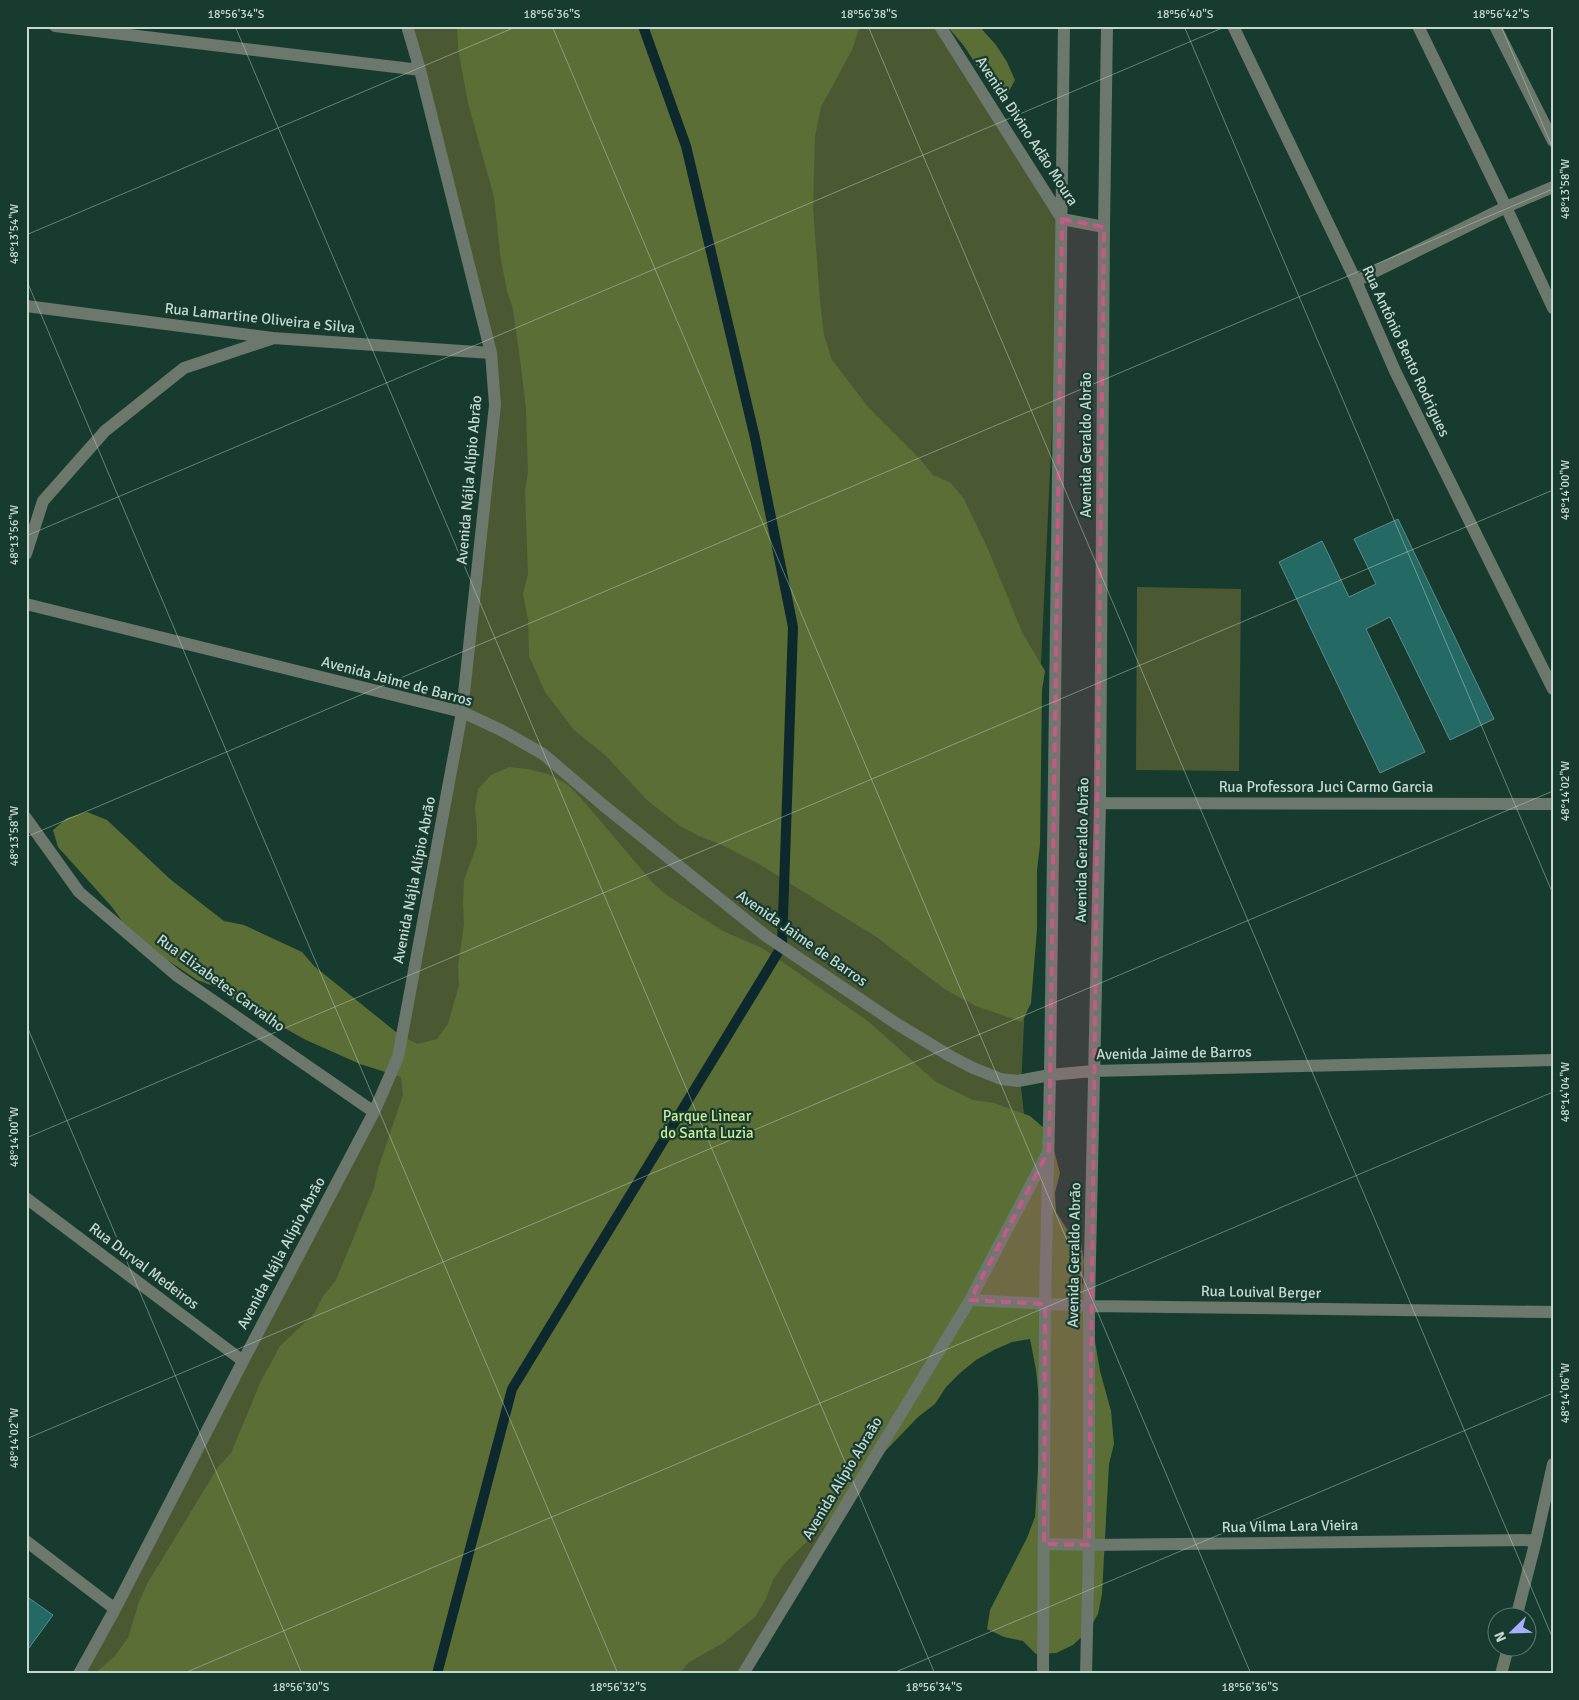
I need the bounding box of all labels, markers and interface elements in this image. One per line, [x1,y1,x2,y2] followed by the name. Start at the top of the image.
[207,7,265,22] text: 18°56'34"S
[523,7,581,22] text: 18°56'36"S
[840,7,898,22] text: 18°56'38"S
[1156,7,1214,22] text: 18°56'40"S
[1472,7,1530,22] text: 18°56'42"S
[972,53,1082,209] street label: Avenida Divino Adão Moura
[1558,159,1573,219] text: 48°13'58"W
[7,204,22,264] text: 48°13'54"W
[1358,262,1454,440] street label: Rua Antônio Bento Rodrigues
[164,299,356,337] street label: Rua Lamartine Oliveira e Silva
[1077,372,1095,518] street label: Avenida Geraldo Abrão
[453,394,485,565] street label: Avenida Nájla Alípio Abrão
[1558,460,1573,520] text: 48°14'00"W
[7,505,22,565] text: 48°13'56"W
[320,652,475,710] street label: Avenida Jaime de Barros
[1558,761,1573,821] text: 48°14'02"W
[1072,777,1092,923] street label: Avenida Geraldo Abrão
[1219,778,1433,796] street label: Rua Professora Juci Carmo Garcia
[389,795,439,965] street label: Avenida Nájla Alípio Abrão
[7,806,22,866] text: 48°13'58"W
[733,886,871,990] street label: Avenida Jaime de Barros
[153,930,289,1036] street label: Rua Elizabetes Carvalho
[1096,1043,1252,1063] street label: Avenida Jaime de Barros
[1558,1062,1573,1122] text: 48°14'04"W
[7,1107,22,1167] text: 48°14'00"W
[660,1107,754,1142] park label: Parque Linear do Santa Luzia
[233,1174,329,1332] street label: Avenida Nájla Alípio Abrão
[1064,1182,1084,1328] street label: Avenida Geraldo Abrão
[86,1219,203,1313] street label: Rua Durval Medeiros
[1201,1282,1322,1302] street label: Rua Louival Berger
[1558,1363,1573,1423] text: 48°14'06"W
[7,1408,22,1468] text: 48°14'02"W
[798,1413,886,1543] street label: Avenida Alípio Abraão
[1222,1516,1358,1536] street label: Rua Vilma Lara Vieira
[1486,1608,1536,1658] north arrow
[1491,1629,1510,1645] text: N
[272,1680,330,1695] text: 18°56'30"S
[589,1680,647,1695] text: 18°56'32"S
[905,1680,963,1695] text: 18°56'34"S
[1221,1680,1279,1695] text: 18°56'36"S

